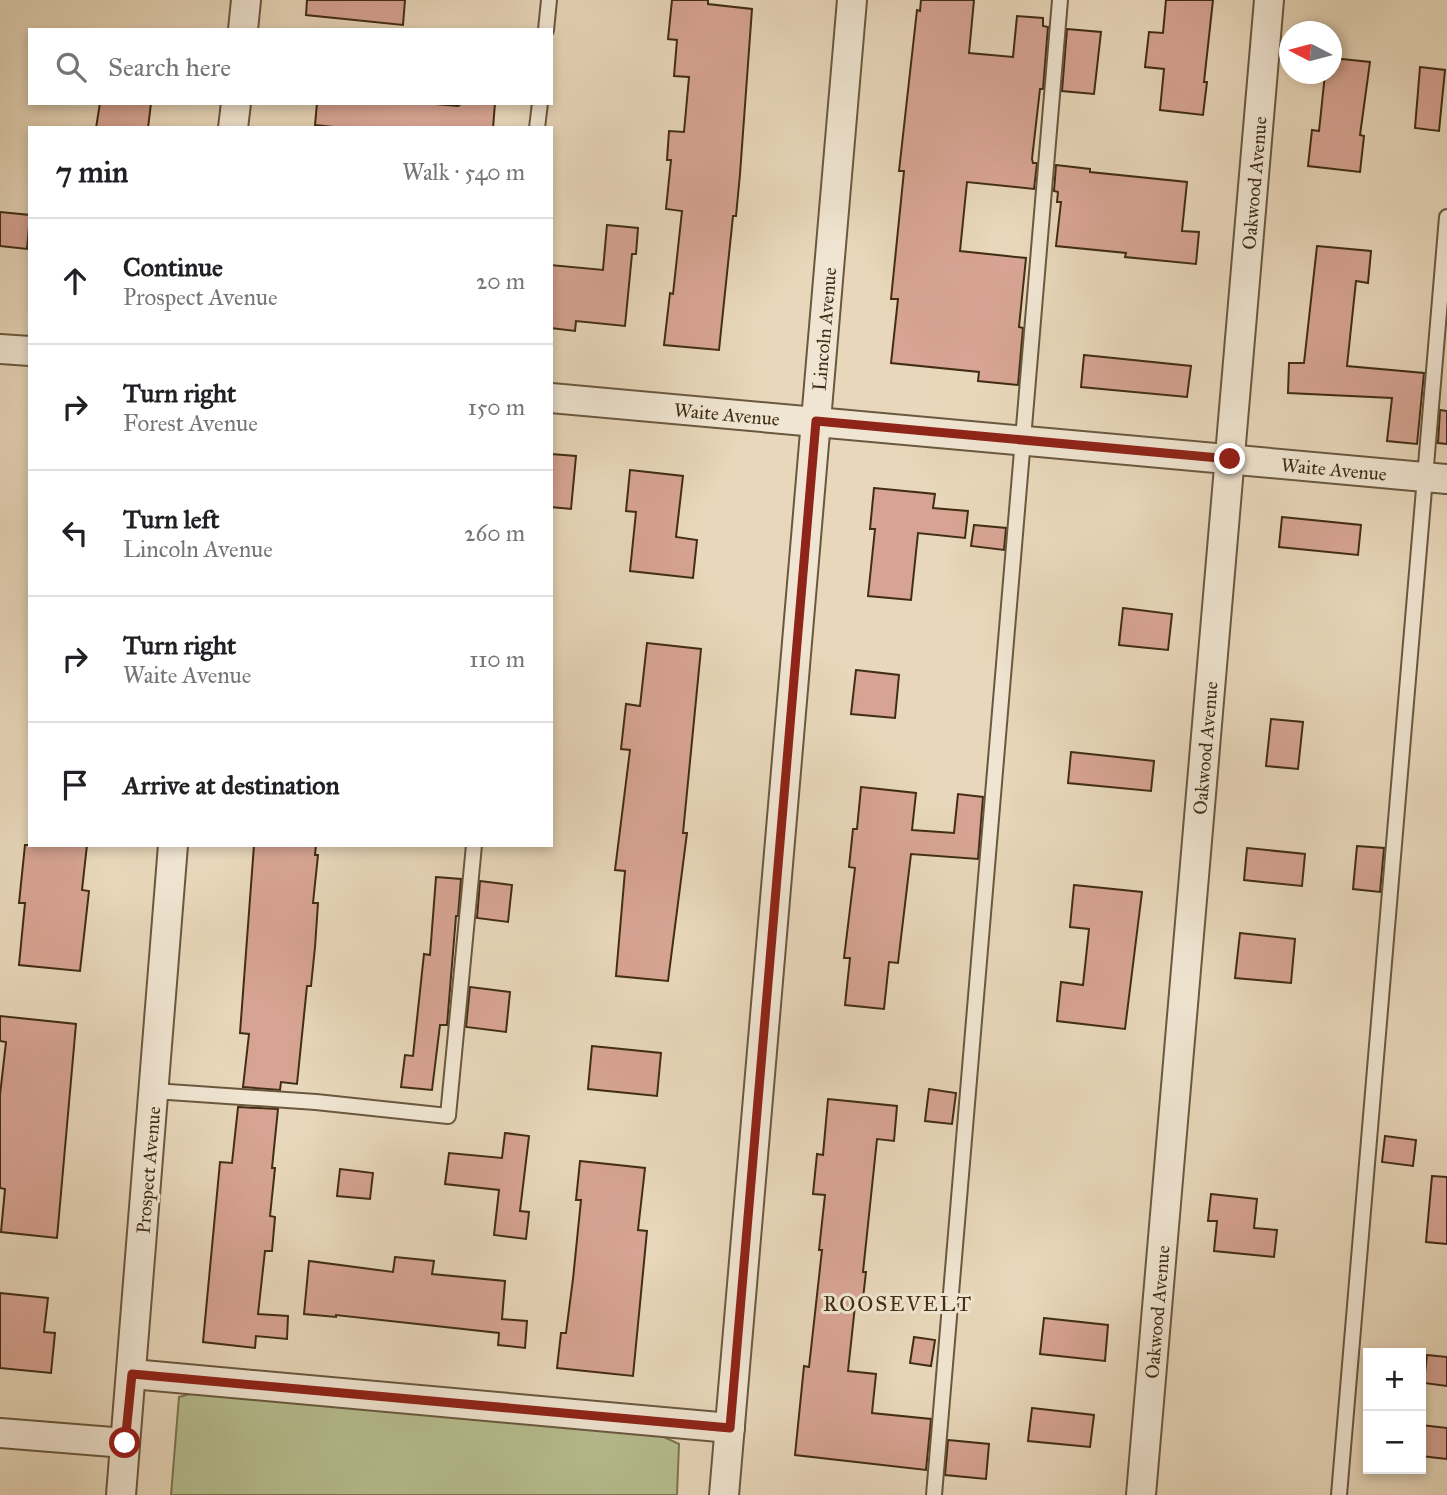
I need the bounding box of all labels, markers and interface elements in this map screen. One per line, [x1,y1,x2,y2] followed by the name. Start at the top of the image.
[1279,21,1342,84] north arrow
[28,28,553,105] search box
[52,48,90,86] icon: search
[108,51,231,83] text: Search here
[1237,115,1272,251] street label: Oakwood Avenue
[56,154,128,190] text: 7 min
[402,158,525,186] text: Walk · 540 m
[123,251,223,283] text: Continue
[56,262,94,300] icon: ahead
[808,266,841,392] street label: Lincoln Avenue
[476,267,525,295] text: 20 m
[123,283,278,311] text: Prospect Avenue
[123,377,236,409] text: Turn right
[56,388,94,426] icon: right
[468,393,525,421] text: 150 m
[673,398,781,431] street label: Waite Avenue
[123,409,258,437] text: Forest Avenue
[1214,443,1245,474] route end
[1280,453,1388,486] street label: Waite Avenue
[123,503,219,535] text: Turn left
[56,514,94,552] icon: left
[464,519,525,547] text: 260 m
[123,535,273,563] text: Lincoln Avenue
[123,629,236,661] text: Turn right
[56,640,94,678] icon: right
[469,645,525,673] text: 110 m
[123,661,251,689] text: Waite Avenue
[1188,680,1223,816] street label: Oakwood Avenue
[56,766,94,804] icon: arrive
[123,769,340,801] text: Arrive at destination
[131,1105,166,1235] street label: Prospect Avenue
[1140,1244,1175,1380] street label: Oakwood Avenue
[823,1291,973,1317] district label: ROOSEVELT
[1363,1348,1426,1474] map controls
[1363,1348,1426,1411] button: +
[1363,1411,1426,1474] button: −
[109,1427,140,1458] route start

